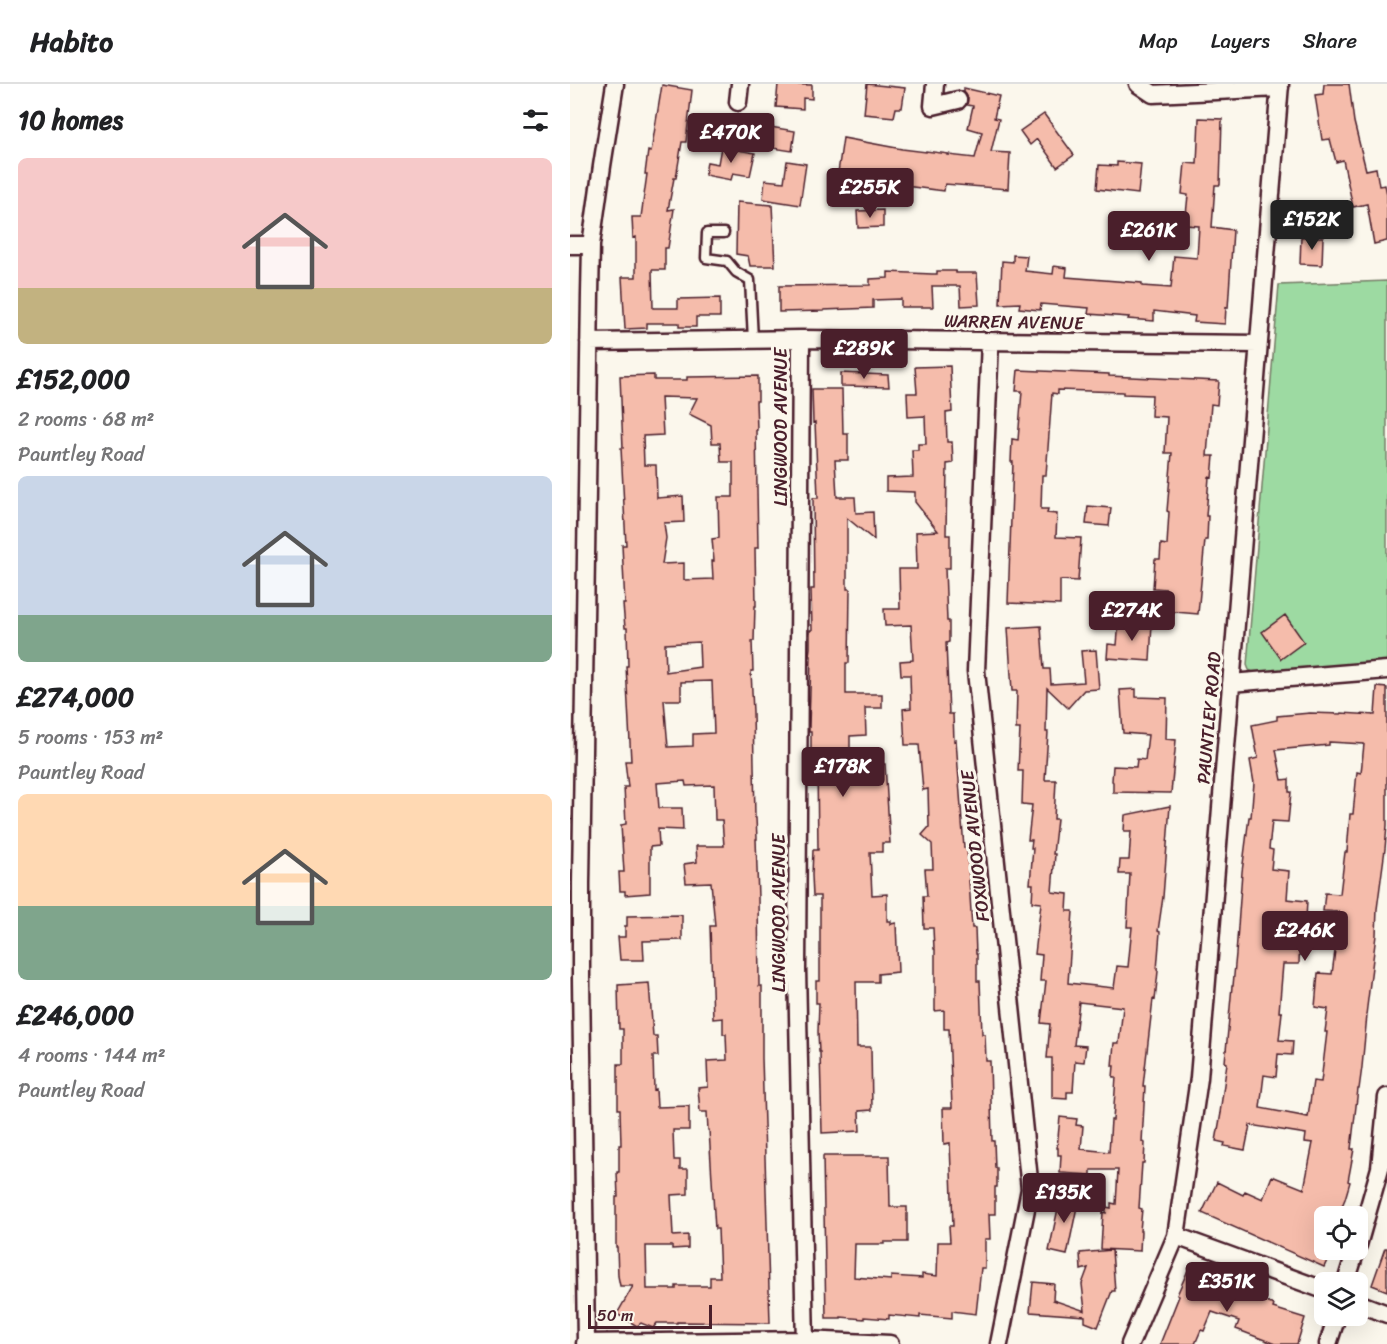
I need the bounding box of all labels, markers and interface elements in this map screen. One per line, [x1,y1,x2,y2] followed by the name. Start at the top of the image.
[30,17,113,66] text: Habito
[1139,22,1178,60] text: Map
[1211,22,1270,60] text: Layers
[1303,22,1357,60] text: Share
[18,97,123,143] text: 10 homes
[519,104,552,137] icon: filters
[689,113,773,164] pin: £470K
[701,115,761,150] text: £470K
[828,168,912,219] pin: £255K
[841,170,899,205] text: £255K
[231,197,339,305] icon: home
[1270,200,1354,251] pin: £152K
[1284,202,1340,237] text: £152K
[1107,211,1191,262] pin: £261K
[1122,213,1176,248] text: £261K
[944,305,1085,339] street label: WARREN AVENUE
[822,329,906,380] pin: £289K
[835,331,893,366] text: £289K
[765,347,797,506] street label: LINGWOOD AVENUE
[18,356,130,402] text: £152,000
[18,402,154,437] text: 2 rooms · 68 m²
[18,437,144,472] text: Pauntley Road
[231,515,339,623] icon: home
[1090,591,1174,642] pin: £274K
[1103,593,1161,628] text: £274K
[1187,650,1231,785] street label: PAUNTLEY ROAD
[18,674,134,720] text: £274,000
[18,720,163,755] text: 5 rooms · 153 m²
[801,747,885,798] pin: £178K
[816,749,870,784] text: £178K
[18,755,144,790] text: Pauntley Road
[951,768,999,923] street label: FOXWOOD AVENUE
[231,833,339,941] icon: home
[763,833,795,992] street label: LINGWOOD AVENUE
[1263,911,1347,962] pin: £246K
[1276,913,1334,948] text: £246K
[18,992,134,1038] text: £246,000
[18,1038,166,1073] text: 4 rooms · 144 m²
[18,1073,144,1108] text: Pauntley Road
[1022,1173,1106,1224] pin: £135K
[1037,1175,1091,1210] text: £135K
[1314,1206,1368,1326] map controls
[1314,1206,1368,1260] button: locate
[1185,1262,1269,1313] pin: £351K
[1200,1264,1254,1299] text: £351K
[1314,1272,1368,1326] button: layers
[597,1301,633,1330] text: 50 m
[588,1302,712,1330] scale bar

